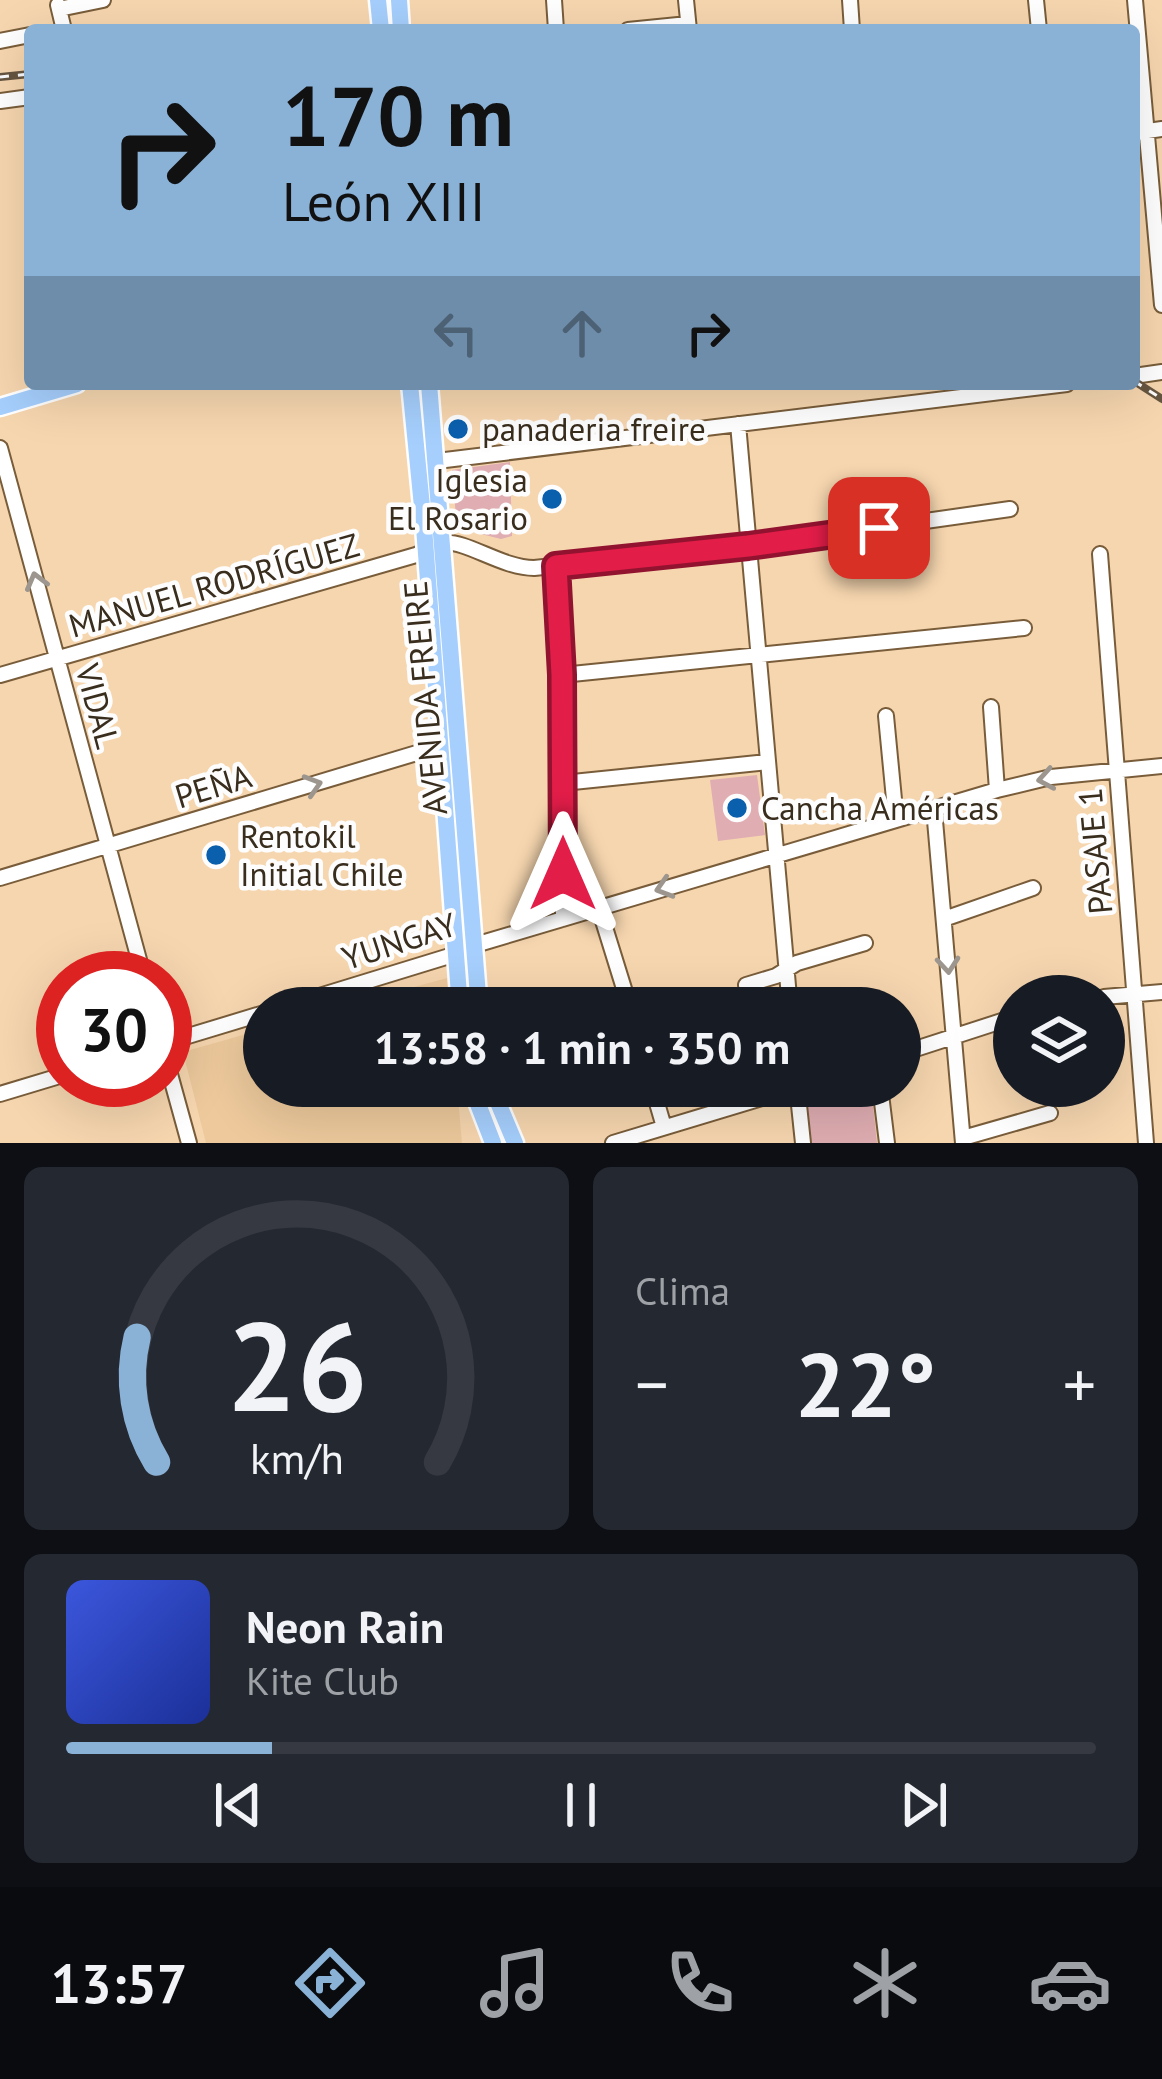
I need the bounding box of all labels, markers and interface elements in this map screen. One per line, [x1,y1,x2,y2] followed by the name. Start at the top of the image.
[282,60,514,169] text: 170 m
[84,72,240,228] icon: right
[282,166,485,236] text: León XIII
[423,300,489,366] icon: left
[549,300,615,366] icon: ahead
[675,300,741,366] icon: right
[482,407,706,450] place label: panaderia freire
[445,416,471,442] marker: panaderia freire
[388,458,528,539] place label: Iglesia El Rosario
[828,477,930,579] pin
[539,486,565,512] marker: Iglesia El Rosario
[846,495,912,561] icon: arrive
[64,522,364,647] street label: MANUEL RODRÍGUEZ
[26,572,51,592] one-way arrow
[393,579,456,817] street label: AVENIDA FREIRE
[66,658,130,753] street label: VIDAL
[169,753,257,817] street label: PEÑA
[1036,765,1056,791] one-way arrow
[302,774,323,799] one-way arrow
[761,786,999,829] place label: Cancha Américas
[1068,786,1121,916] street label: PASAJE 1
[724,795,750,821] marker: Cancha Américas
[500,811,626,937] position arrow
[240,814,403,895] place label: Rentokil Initial Chile
[203,842,229,868] marker: Rentokil Initial Chile
[655,874,676,899] one-way arrow
[336,902,462,979] street label: YUNGAY
[36,951,192,1107] speed limit sign: 30
[934,956,960,975] one-way arrow
[993,975,1125,1107] map controls
[993,975,1125,1107] button: layers
[374,1018,790,1076] text: 13:58 · 1 min · 350 m
[635,1265,730,1316] text: Clima
[226,1284,367,1445] text: 26
[795,1325,936,1442] text: 22°
[635,1341,668,1426] text: −
[1063,1341,1096,1426] text: +
[249,1429,344,1485] text: km/h
[246,1597,444,1655] text: Neon Rain
[246,1655,399,1706] text: Kite Club
[205,1772,271,1838] icon: previous
[548,1772,614,1838] icon: pause
[891,1772,957,1838] icon: next
[288,1941,372,2025] icon: directions
[473,1941,557,2025] icon: music
[658,1941,742,2025] icon: phone
[843,1941,927,2025] icon: climate
[1028,1941,1112,2025] icon: car
[50,1948,187,2018] text: 13:57

